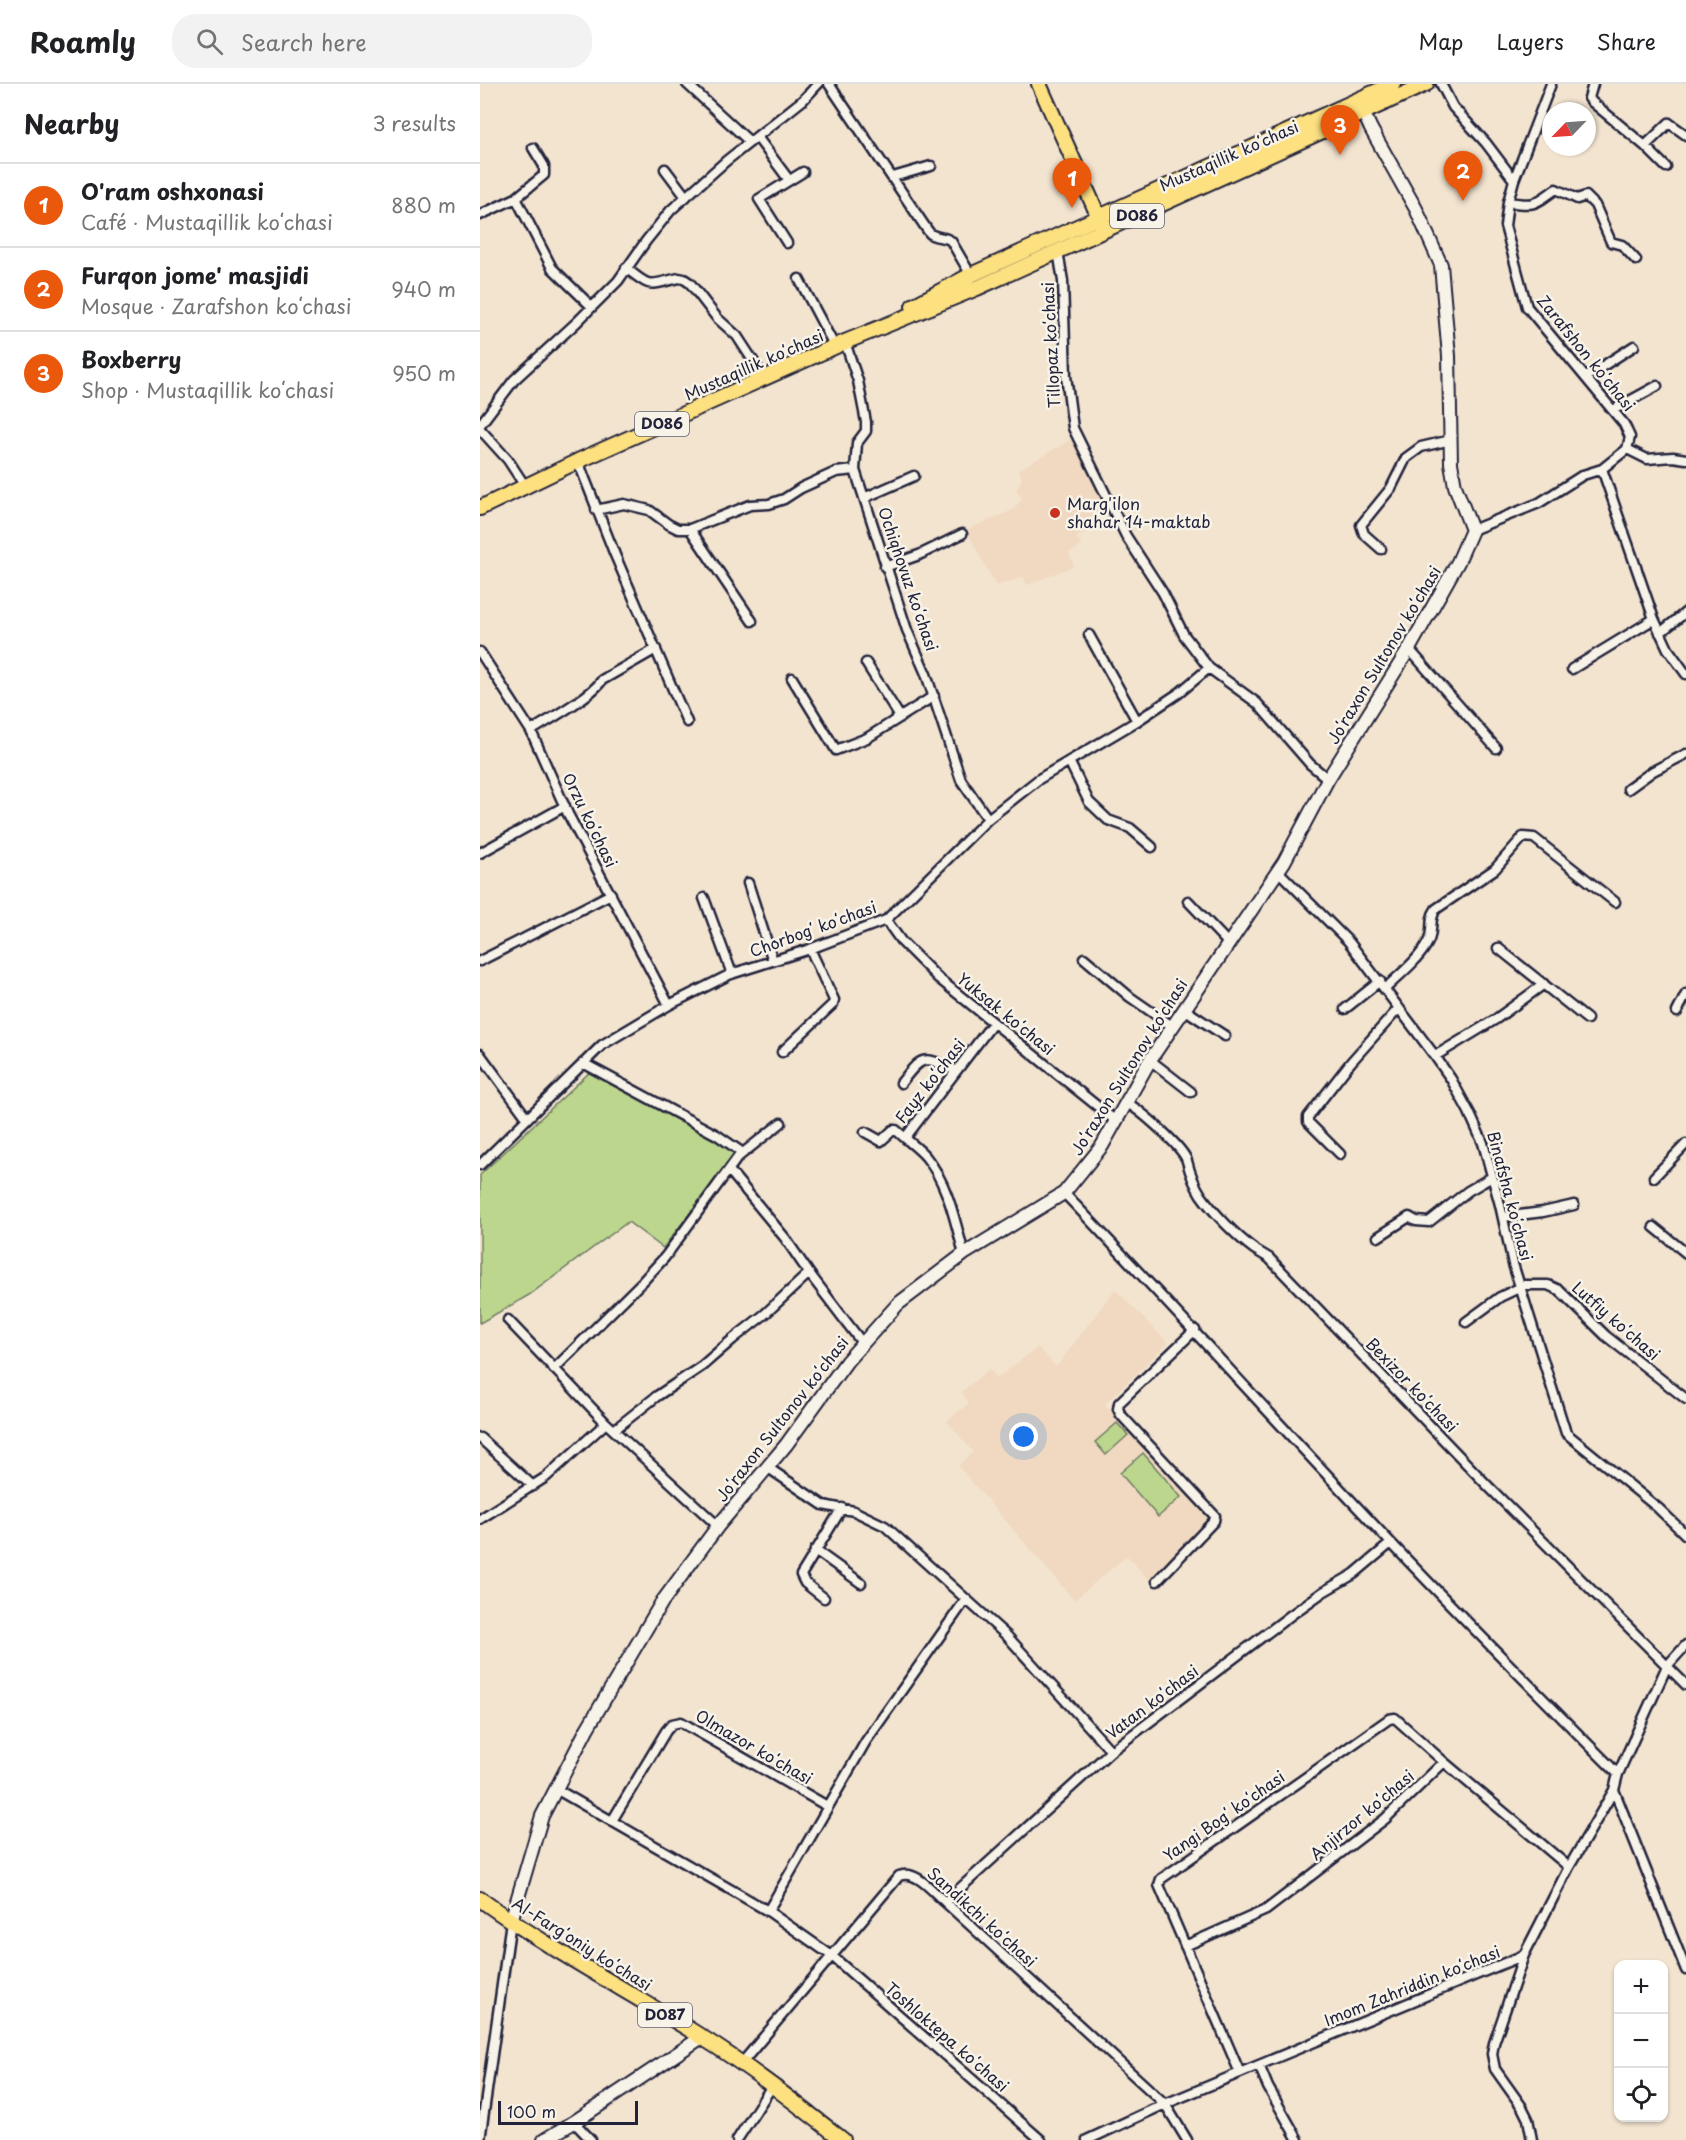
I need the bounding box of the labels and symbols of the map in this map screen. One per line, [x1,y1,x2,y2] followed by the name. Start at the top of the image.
[1542,102,1596,156] north arrow
[1320,106,1360,155] pin: 3
[1155,114,1302,197] street label: Mustaqillik koʻchasi
[1444,152,1482,201] pin: 2
[1052,158,1092,208] pin: 1
[1110,204,1164,228] road number: D086
[1035,281,1065,409] street label: Tillopaz koʻchasi
[1532,289,1641,416] street label: Zarafshon koʻchasi
[680,323,827,406] street label: Mustaqillik koʻchasi
[635,412,689,436] road number: D086
[1067,491,1210,533] place label: Marg'ilon shahar 14-maktab
[873,503,945,654] street label: Ochiqhovuz koʻchasi
[1048,506,1062,520] marker: Marg'ilon shahar 14-maktab
[1320,561,1446,748] street label: Joʻraxon Sultonov koʻchasi
[558,768,624,871] street label: Orzu koʻchasi
[746,894,879,962] street label: Chorbogʻ koʻchasi
[953,966,1061,1060] street label: Yuksak koʻchasi
[1064,974,1192,1159] street label: Joʻraxon Sultonov koʻchasi
[888,1033,970,1128] street label: Fayz koʻchasi
[1482,1128,1540,1263] street label: Binafsha koʻchasi
[1567,1275,1666,1365] street label: Lutfiy koʻchasi
[709,1331,853,1506] street label: Joʻraxon Sultonov koʻchasi
[1361,1332,1464,1437] street label: Bexizor koʻchasi
[1009,1422,1038,1451] your location
[1100,1658,1203,1744] street label: Vatan koʻchasi
[691,1703,818,1789] street label: Olmazor koʻchasi
[1304,1763,1419,1865] street label: Anjirzor koʻchasi
[1158,1764,1289,1866] street label: Yangi Bogʻ koʻchasi
[923,1861,1043,1972] street label: Sandikchi koʻchasi
[508,1890,657,1996] street label: Al-Fargʻoniy koʻchasi
[1320,1939,1503,2031] street label: Imom Zahriddin koʻchasi
[881,1976,1015,2097] street label: Toshloktepa koʻchasi
[638,2003,692,2027] road number: D087
[498,2098,638,2126] scale bar

